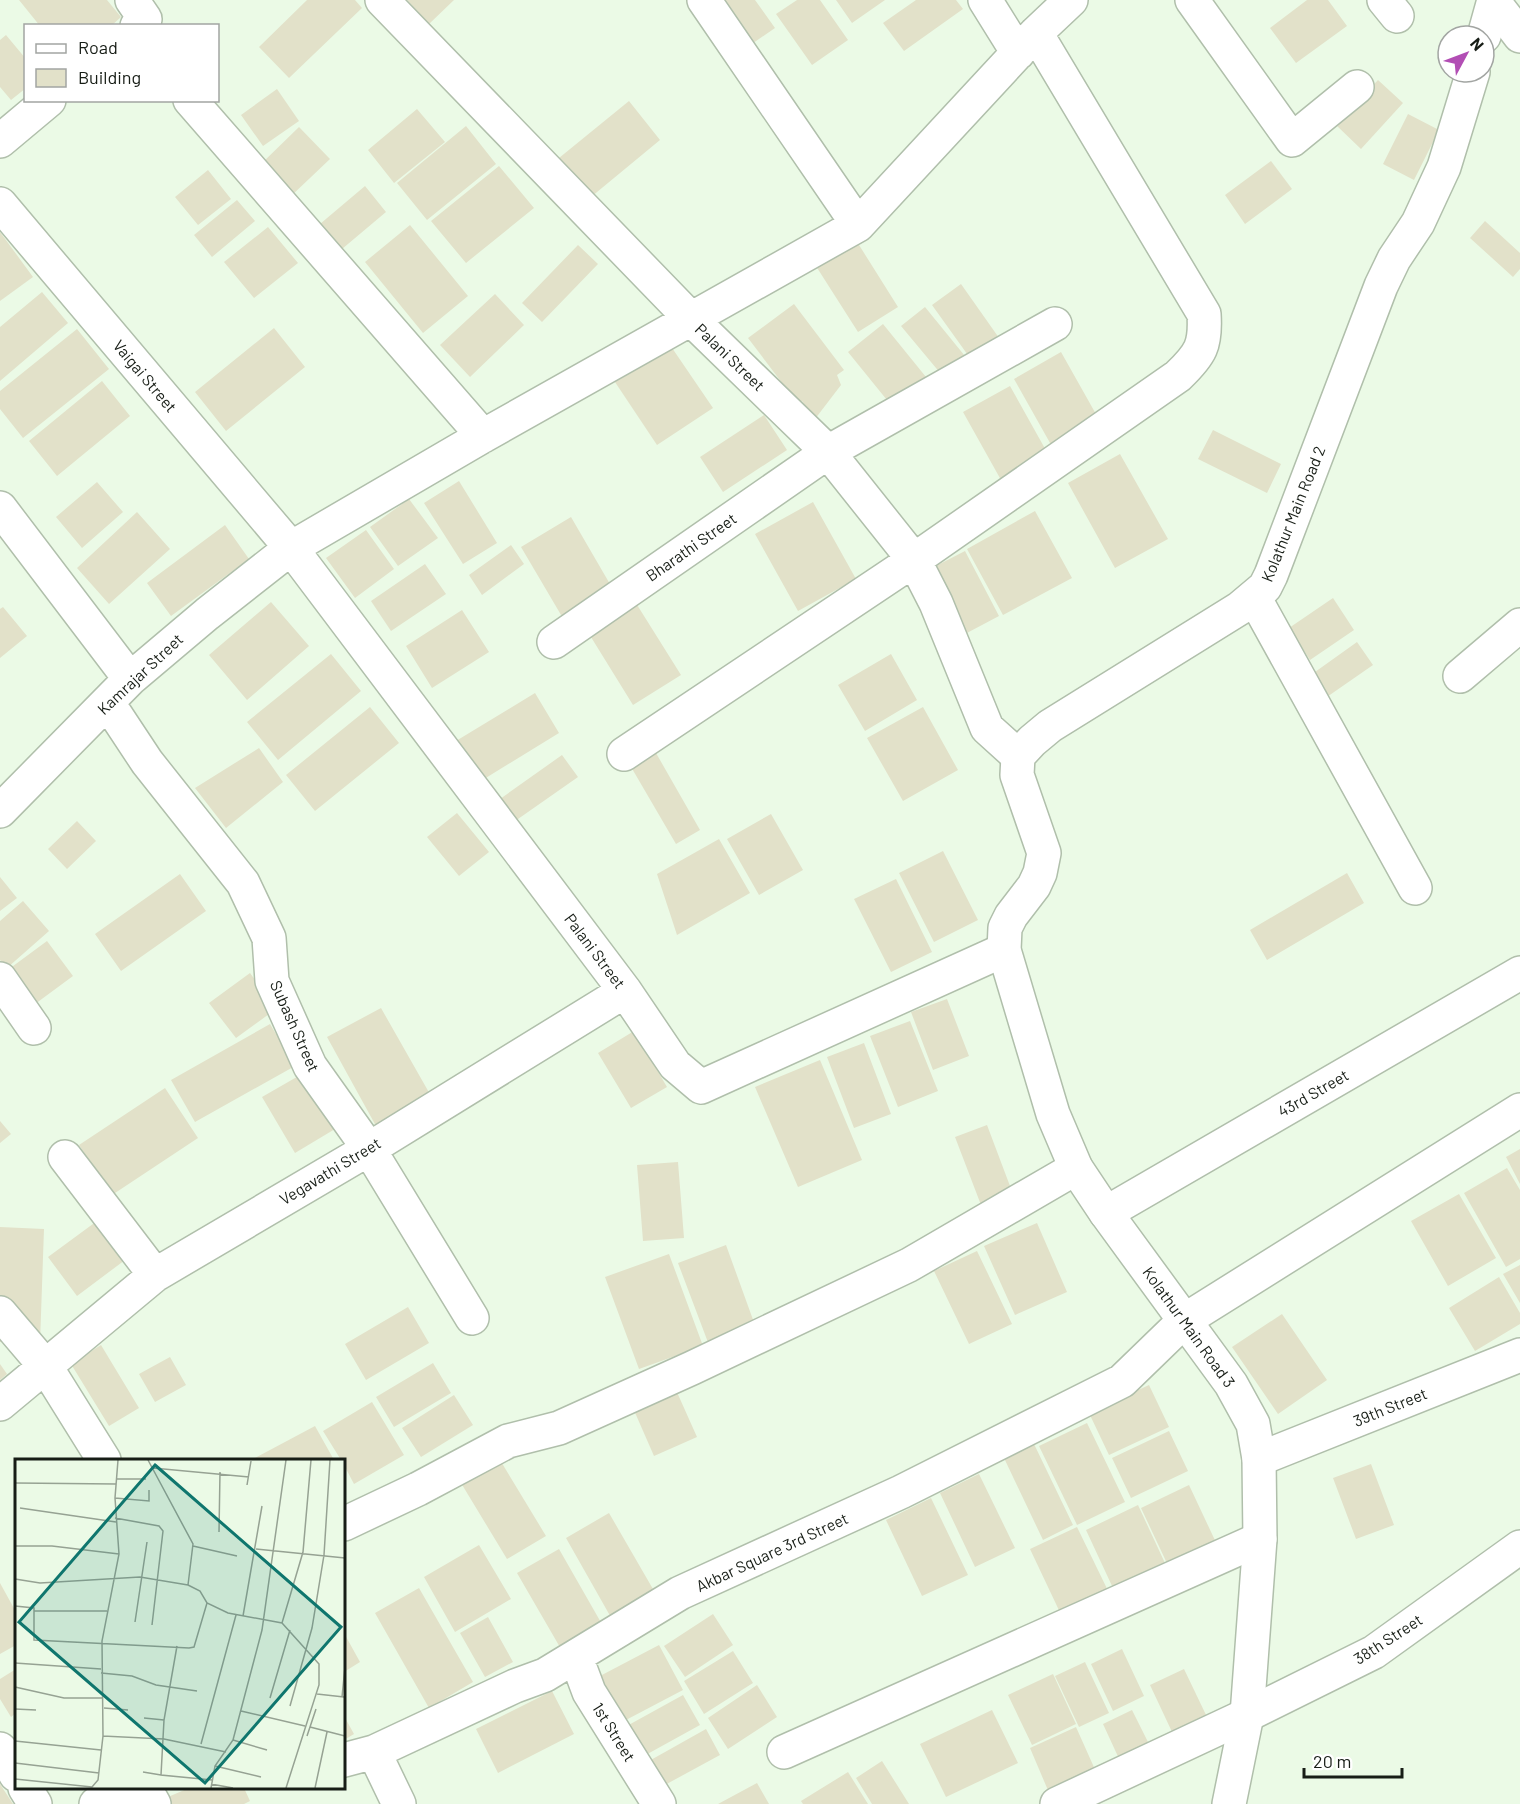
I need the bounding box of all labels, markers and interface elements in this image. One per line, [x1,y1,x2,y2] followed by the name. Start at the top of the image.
[24,24,219,102] legend
[1436,24,1496,84] north arrow
[1467,34,1488,54] text: N
[78,36,118,58] text: Road
[78,66,141,88] text: Building
[692,319,769,394] street label: Palani Street
[110,336,181,416] street label: Vaigai Street
[1257,443,1328,584] street label: Kolathur Main Road 2
[642,508,740,585] street label: Bharathi Street
[93,629,186,718] street label: Kamrajar Street
[561,909,630,992] street label: Palani Street
[267,977,324,1074] street label: Subash Street
[1274,1065,1351,1120] street label: 43rd Street
[276,1133,384,1208] street label: Vegavathi Street
[1139,1263,1240,1391] street label: Kolathur Main Road 3
[1350,1383,1429,1430] street label: 39th Street
[15,1459,345,1789] inset map
[693,1508,851,1595] street label: Akbar Square 3rd Street
[1350,1609,1426,1668] street label: 38th Street
[589,1699,640,1765] street label: 1st Street
[1304,1741,1402,1779] scale bar
[1313,1750,1351,1772] text: 20 m

